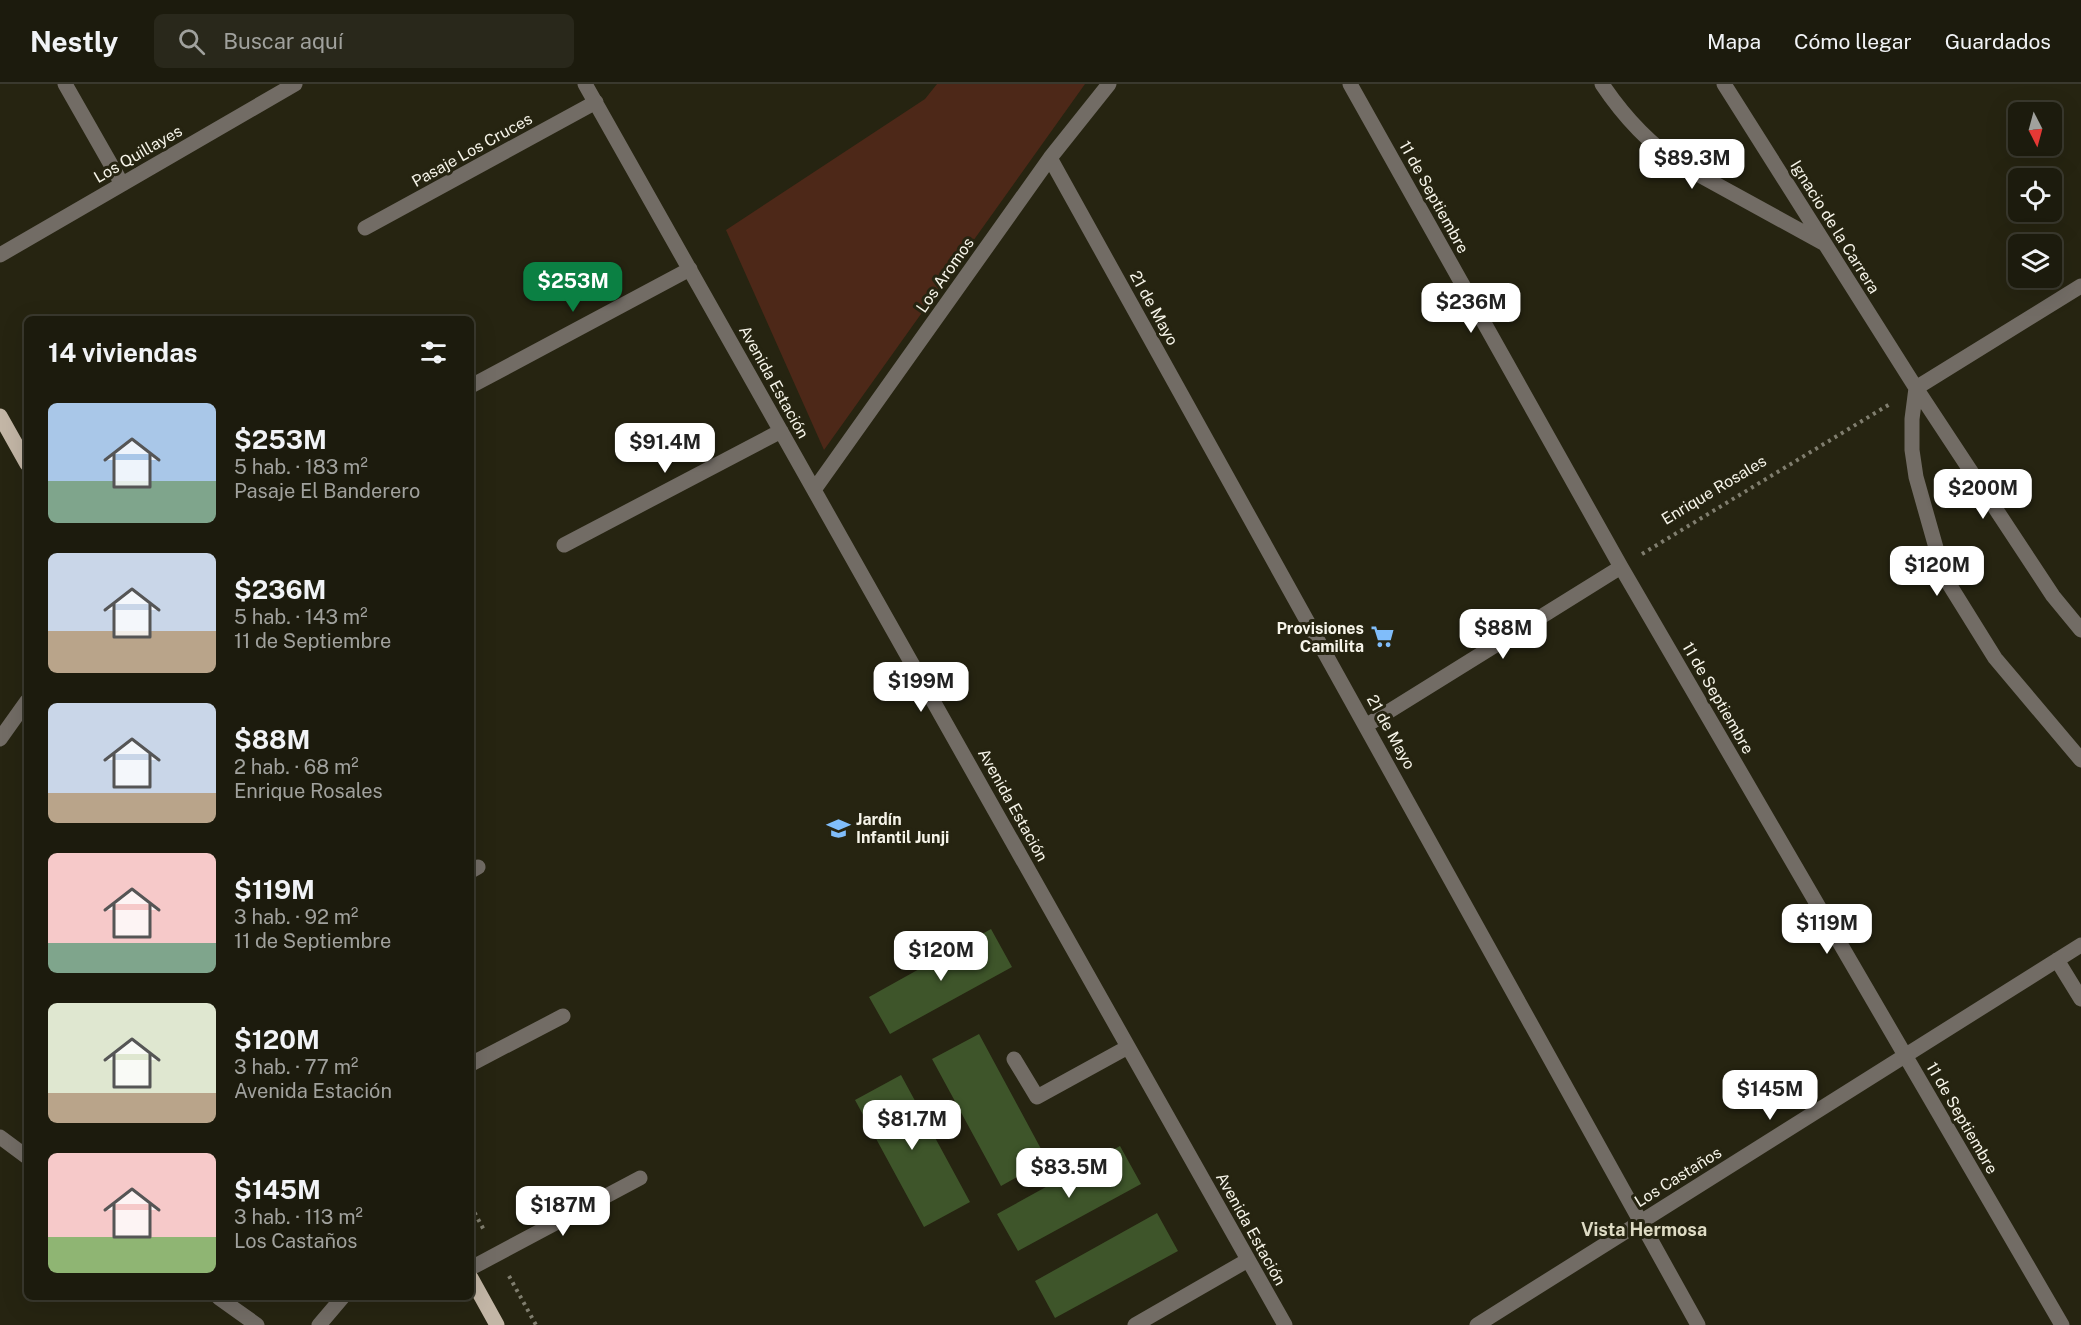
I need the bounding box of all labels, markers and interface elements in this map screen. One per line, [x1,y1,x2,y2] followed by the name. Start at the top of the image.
[154,14,574,68] search box
[30,25,118,58] text: Nestly
[175,25,208,58] icon: search
[223,28,343,54] text: Buscar aquí
[1707,29,1761,54] text: Mapa
[1794,29,1912,54] text: Cómo llegar
[1945,29,2051,54] text: Guardados
[2008,102,2062,156] north arrow
[2008,102,2062,288] map controls
[408,109,536,191] street label: Pasaje Los Cruces
[90,121,186,187] street label: Los Quillayes
[1395,137,1473,257] street label: 11 de Septiembre
[1643,139,1741,190] pin: $89.3M
[1653,146,1731,170] text: $89.3M
[1786,157,1884,297] street label: Ignacio de la Carrera
[2008,168,2062,222] button: locate
[912,234,978,316] street label: Los Aromos
[2008,234,2062,288] button: layers
[531,262,615,313] pin: $253M
[1126,267,1182,349] street label: 21 de Mayo
[537,269,609,293] text: $253M
[1429,283,1513,334] pin: $236M
[1435,290,1507,314] text: $236M
[735,322,813,442] street label: Avenida Estación
[417,336,450,369] icon: filters
[48,337,197,368] text: 14 viviendas
[616,423,714,474] pin: $91.4M
[234,424,327,455] text: $253M
[96,427,168,499] icon: home
[629,430,701,454] text: $91.4M
[1658,451,1770,529] street label: Enrique Rosales
[234,455,368,479] text: 5 hab. · 183 m²
[1941,469,2025,520] pin: $200M
[1948,476,2018,500] text: $200M
[234,479,420,503] text: Pasaje El Banderero
[1895,546,1979,597] pin: $120M
[1904,553,1970,577] text: $120M
[234,574,326,605] text: $236M
[96,577,168,649] icon: home
[234,605,368,629] text: 5 hab. · 143 m²
[1467,609,1539,660] pin: $88M
[1474,616,1532,640] text: $88M
[1276,619,1364,656] place label: Provisiones Camilita
[1369,624,1395,650] supermarket icon: Provisiones Camilita
[234,629,391,653] text: 11 de Septiembre
[1678,639,1758,757] street label: 11 de Septiembre
[879,662,963,713] pin: $199M
[888,669,954,693] text: $199M
[1363,691,1419,773] street label: 21 de Mayo
[234,724,310,755] text: $88M
[96,727,168,799] icon: home
[974,745,1052,865] street label: Avenida Estación
[234,755,359,779] text: 2 hab. · 68 m²
[234,779,383,803] text: Enrique Rosales
[856,810,949,847] place label: Jardín Infantil Junji
[825,815,851,841] school or university icon: Jardín Infantil Junji
[234,874,315,905] text: $119M
[96,877,168,949] icon: home
[1785,904,1869,955] pin: $119M
[234,905,358,929] text: 3 hab. · 92 m²
[1796,911,1858,935] text: $119M
[234,929,391,953] text: 11 de Septiembre
[899,931,983,982] pin: $120M
[908,938,974,962] text: $120M
[234,1024,320,1055] text: $120M
[96,1027,168,1099] icon: home
[234,1055,358,1079] text: 3 hab. · 77 m²
[1922,1059,2002,1177] street label: 11 de Septiembre
[1728,1070,1812,1121] pin: $145M
[1737,1077,1803,1101] text: $145M
[234,1079,392,1103] text: Avenida Estación
[863,1100,961,1151] pin: $81.7M
[877,1107,947,1131] text: $81.7M
[1631,1143,1725,1211] street label: Los Castaños
[1020,1148,1118,1199] pin: $83.5M
[1030,1155,1108,1179] text: $83.5M
[1212,1169,1290,1289] street label: Avenida Estación
[234,1174,321,1205] text: $145M
[96,1177,168,1249] icon: home
[521,1186,605,1237] pin: $187M
[530,1193,596,1217] text: $187M
[234,1205,363,1229] text: 3 hab. · 113 m²
[1581,1219,1707,1240] district label: Vista Hermosa
[234,1229,357,1253] text: Los Castaños

